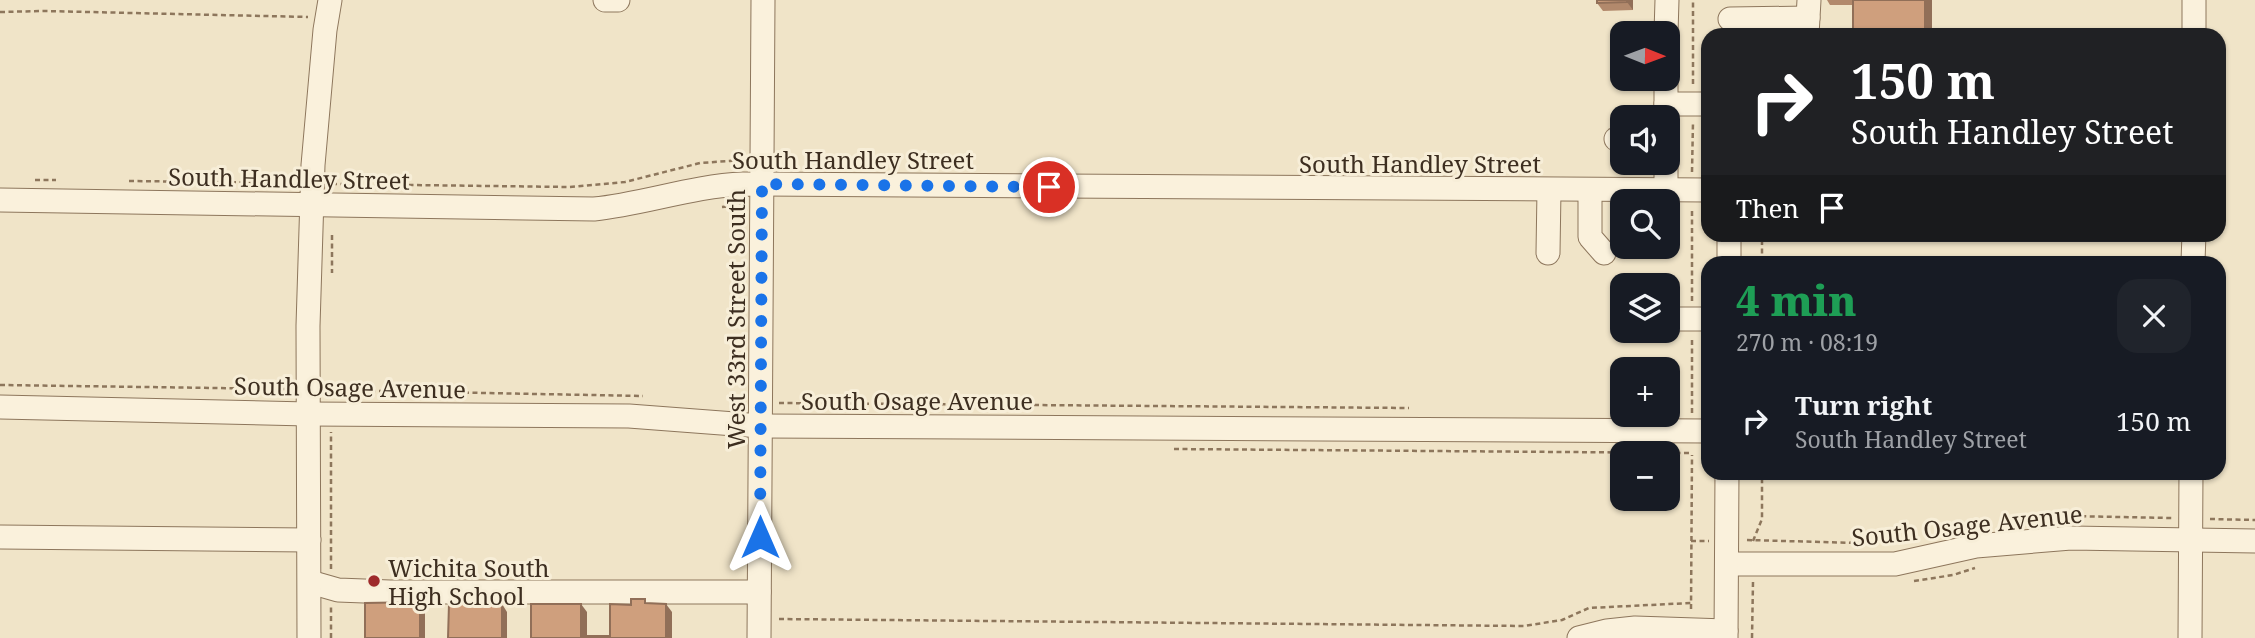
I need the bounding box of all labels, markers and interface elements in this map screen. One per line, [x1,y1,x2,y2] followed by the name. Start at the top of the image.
[1610,21,1680,91] north arrow
[1610,21,1680,511] map controls
[1851,47,1995,113] text: 150 m
[1736,56,1827,147] icon: right
[1610,105,1680,175] button: sound
[1851,110,2173,153] text: South Handley Street
[732,143,974,176] street label: South Handley Street
[1299,147,1541,180] street label: South Handley Street
[1019,157,1079,217] pin
[168,159,410,197] street label: South Handley Street
[1030,168,1068,206] icon: arrive
[719,189,752,449] street label: West 33rd Street South
[1610,189,1680,259] button: search
[1813,189,1851,227] icon: arrive
[1736,190,1799,226] text: Then
[1736,271,1857,328] text: 4 min
[1610,273,1680,343] button: layers
[2117,279,2191,353] button: close
[1736,326,1878,358] text: 270 m · 08:19
[1610,357,1680,427] button: +
[234,368,466,406] street label: South Osage Avenue
[801,384,1033,417] street label: South Osage Avenue
[1795,387,1932,423] text: Turn right
[1736,402,1774,440] icon: right
[2116,403,2191,439] text: 150 m
[1795,423,2027,455] text: South Handley Street
[1610,441,1680,511] button: −
[1850,496,2084,554] street label: South Osage Avenue
[723,500,797,574] position arrow
[388,551,550,612] place label: Wichita South High School
[366,573,382,589] marker: Wichita South High School

